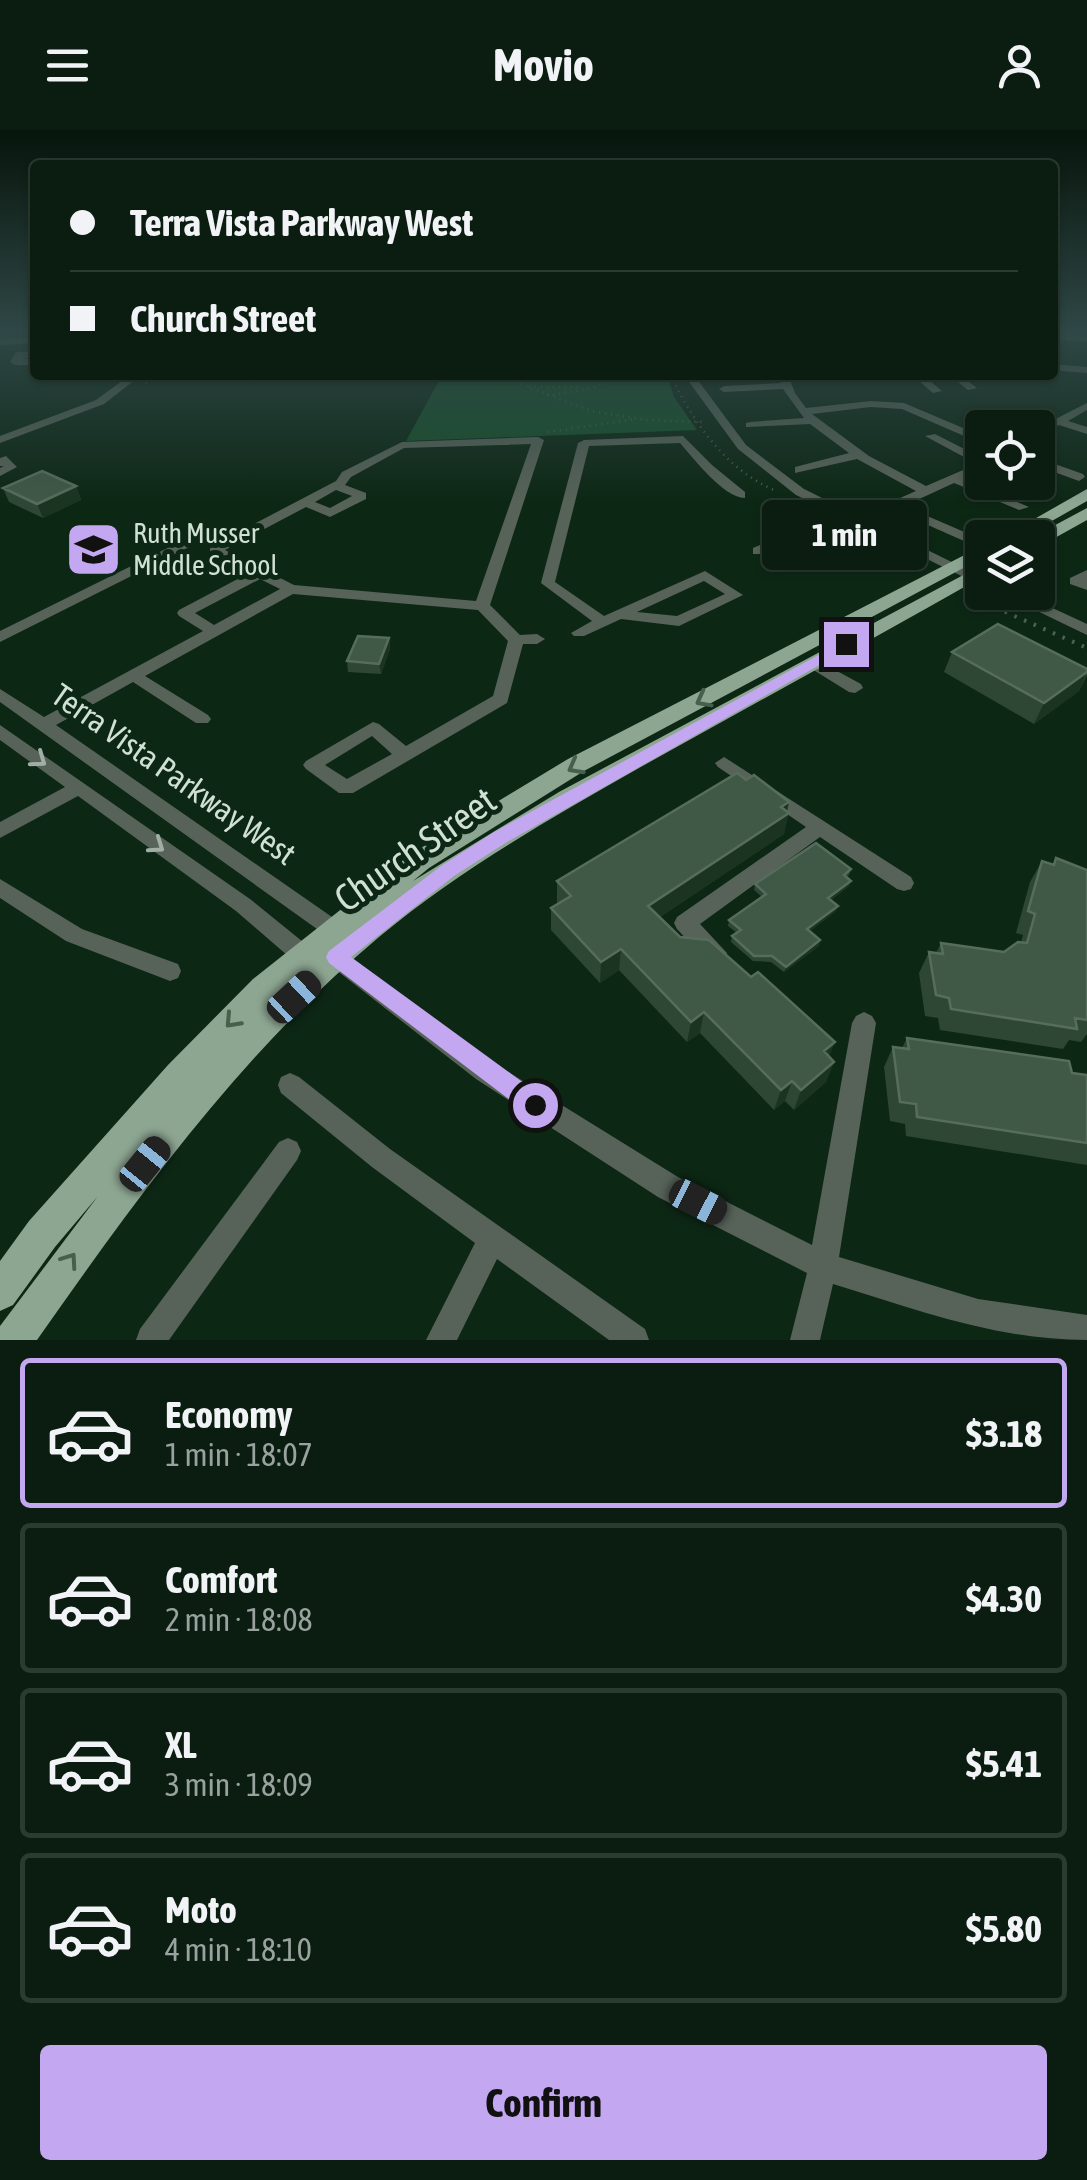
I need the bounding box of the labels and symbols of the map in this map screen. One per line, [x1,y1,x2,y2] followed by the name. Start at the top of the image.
[764,499,928,569] callout: 1 min
[133,517,278,581] place label: Ruth Musser Middle School
[64,519,124,579] school or university icon: Ruth Musser Middle School
[824,622,869,667] route end
[45,676,303,872] street label: Terra Vista Parkway West
[695,688,713,707] one-way arrow
[28,748,46,765] one-way arrow
[568,754,586,774] one-way arrow
[326,778,504,920] street label: Church Street
[145,834,164,852] one-way arrow
[262,966,326,1028] car
[226,1009,244,1027] one-way arrow
[513,1083,558,1128] route start
[114,1131,176,1197] car
[664,1175,732,1229] car
[58,1253,76,1272] one-way arrow

